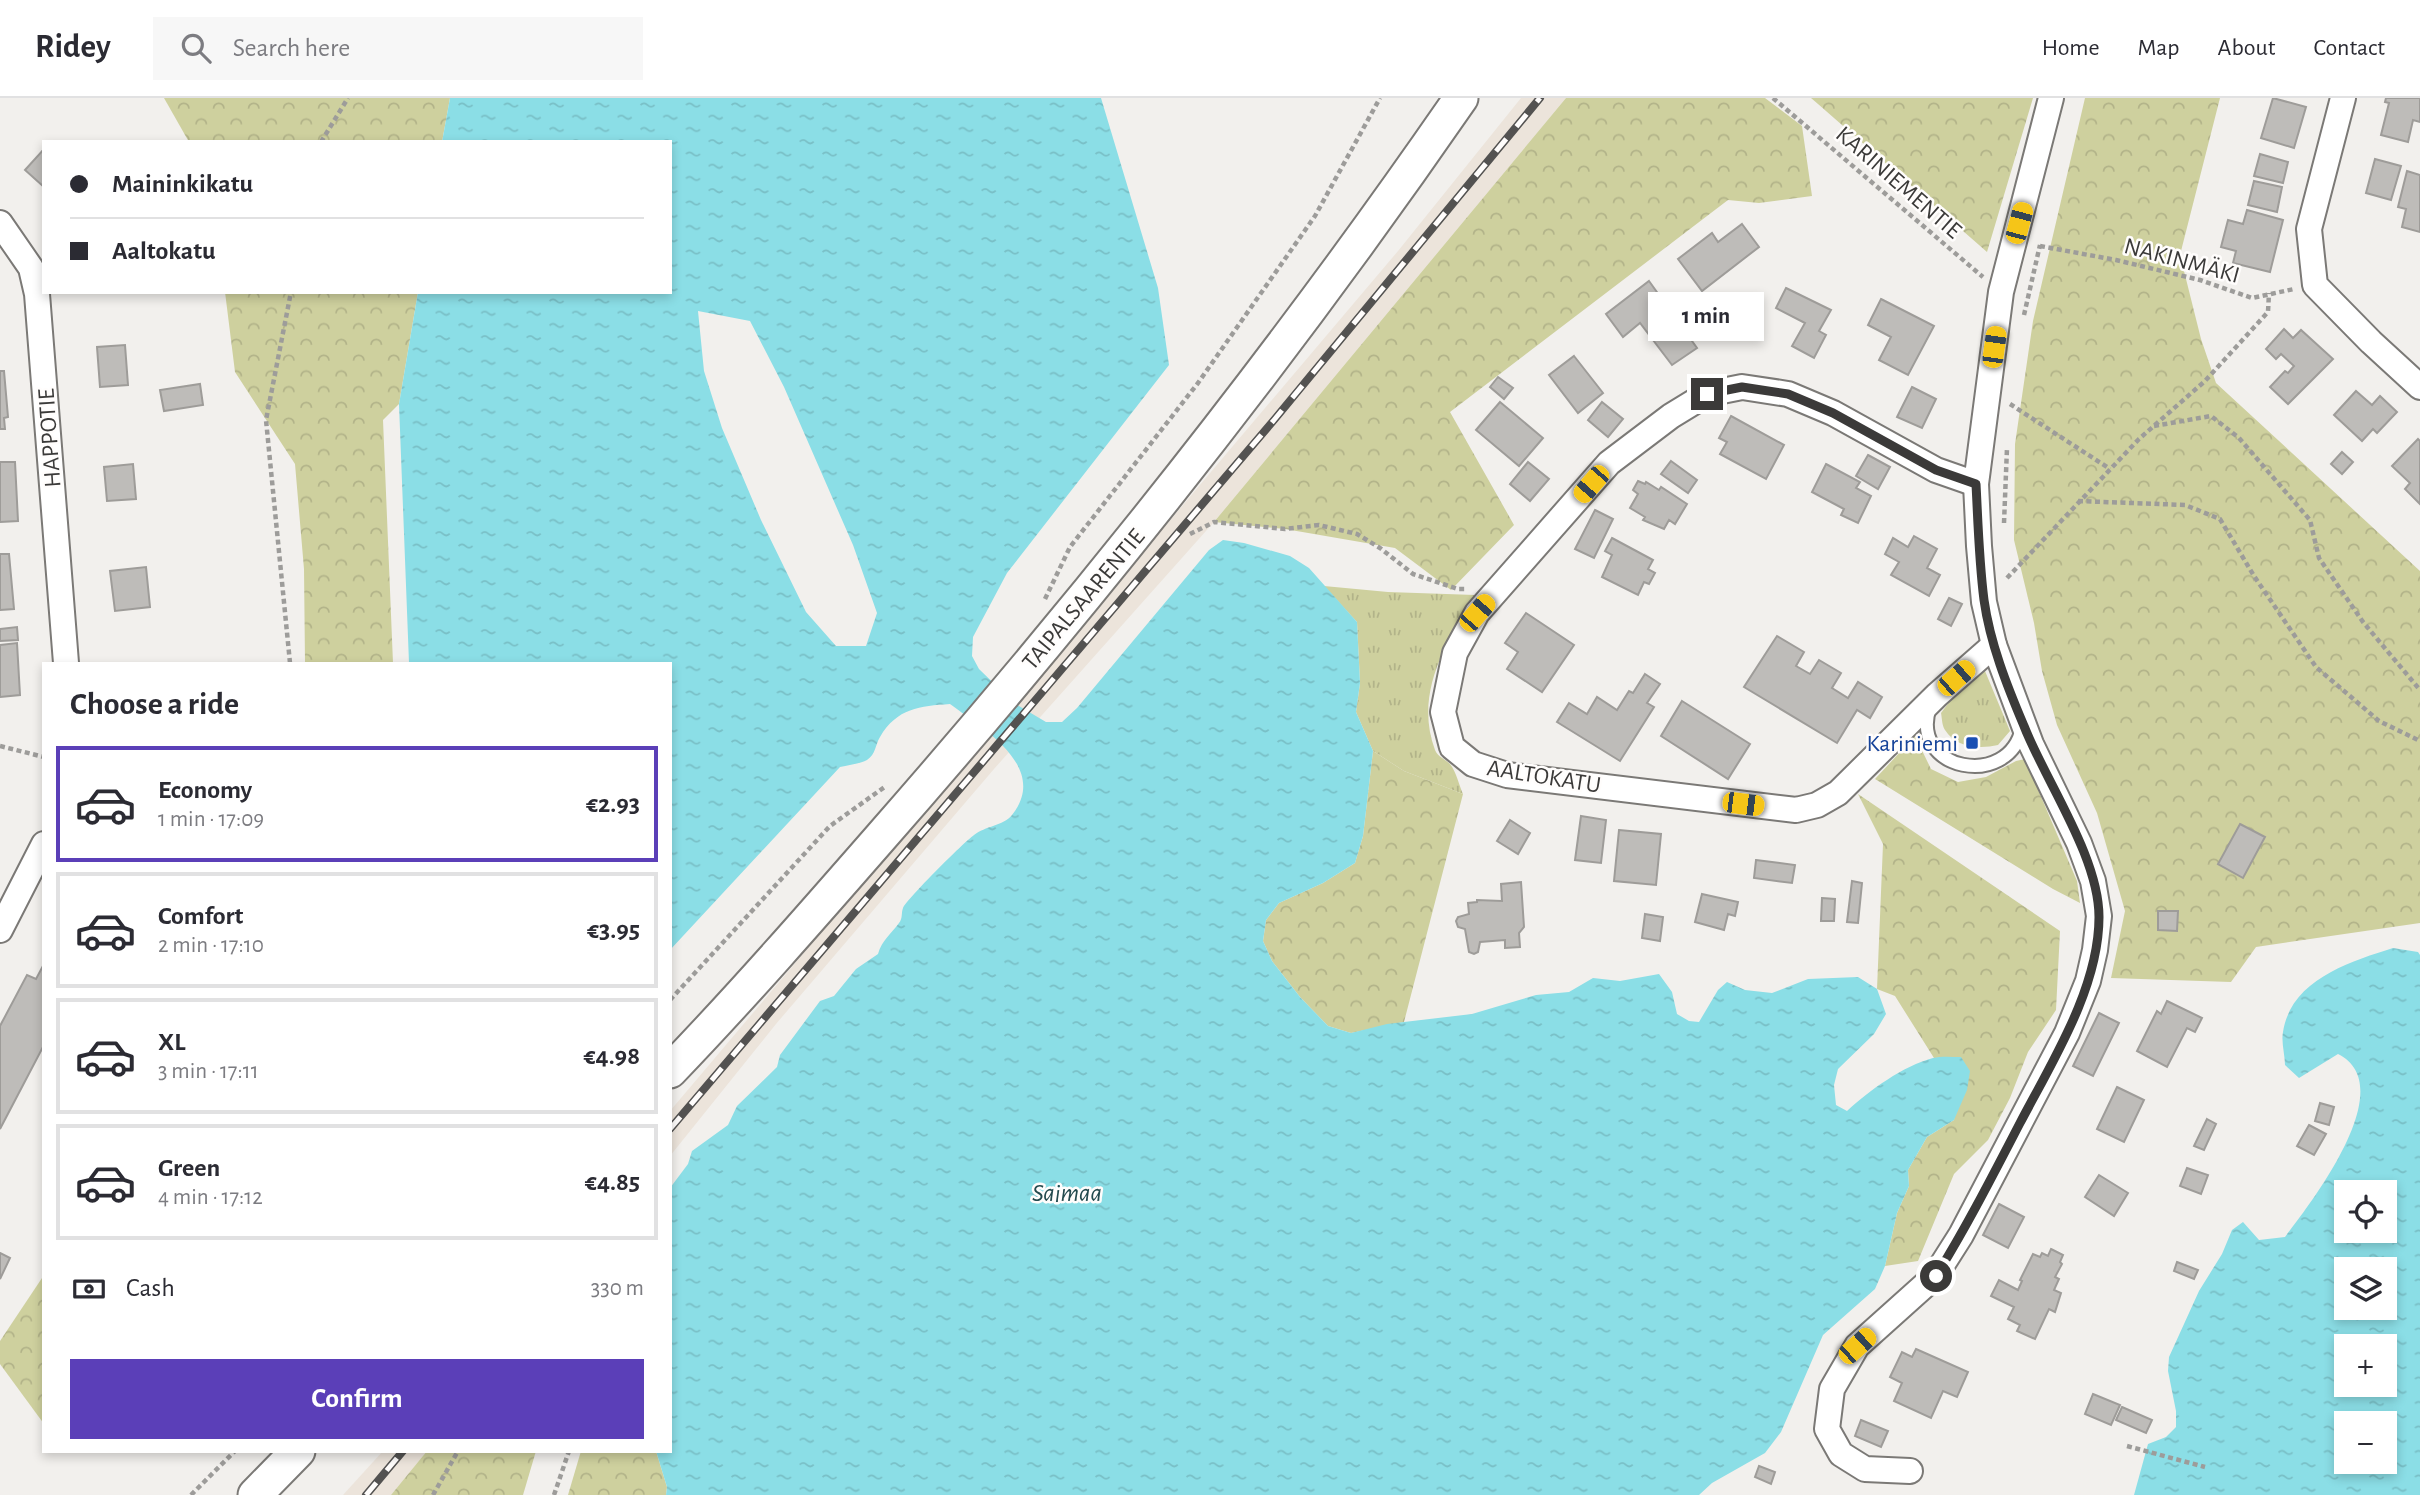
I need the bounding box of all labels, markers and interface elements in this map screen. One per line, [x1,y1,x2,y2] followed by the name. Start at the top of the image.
[153,17,643,80] search box
[177,29,215,67] icon: search
[35,31,111,64] text: Ridey
[233,35,350,61] text: Search here
[2042,36,2100,60] text: Home
[2138,36,2180,60] text: Map
[2218,36,2275,60] text: About
[2313,36,2385,60] text: Contact
[1831,122,1966,244] street label: KARINIEMENTIE
[112,171,253,197] text: Maininkikatu
[2004,200,2035,246] car
[2121,233,2242,288] street label: NAKINMÄKI
[112,238,216,264] text: Aaltokatu
[1649,292,1765,342] callout: 1 min
[1682,305,1730,328] text: 1 min
[1981,325,2008,369] car
[1691,378,1723,410] route end
[35,387,65,488] street label: HAPPOTIE
[1570,461,1613,507] car
[1018,524,1150,675] street label: TAIPALSAARENTIE
[1456,590,1499,636] car
[1934,656,1979,700] car
[70,688,239,720] text: Choose a ride
[1866,732,1958,756] place label: Kariniemi
[1964,735,1980,751] marker: Kariniemi
[1485,756,1603,798] street label: AALTOKATU
[74,773,137,836] icon: car
[158,777,252,803] text: Economy
[586,791,640,817] text: €2.93
[1721,791,1766,817] car
[158,808,264,831] text: 1 min · 17:09
[74,899,137,962] icon: car
[158,903,243,929] text: Comfort
[587,917,640,943] text: €3.95
[158,934,264,957] text: 2 min · 17:10
[74,1025,137,1088] icon: car
[158,1029,185,1055] text: XL
[583,1043,640,1069] text: €4.98
[158,1060,259,1083] text: 3 min · 17:11
[74,1151,137,1214] icon: car
[158,1155,220,1181] text: Green
[585,1169,640,1195] text: €4.85
[1032,1180,1102,1206] water label: Saimaa
[2334,1180,2397,1474] map controls
[2334,1180,2397,1243] button: locate
[158,1186,263,1209] text: 4 min · 17:12
[2334,1257,2397,1320] button: layers
[1920,1260,1952,1292] route start
[70,1270,108,1308] icon: cash
[126,1275,175,1301] text: Cash
[591,1277,644,1300] text: 330 m
[1835,1324,1880,1368] car
[2334,1334,2397,1397] button: +
[70,1359,644,1439] button: Confirm
[2334,1411,2397,1474] button: −

